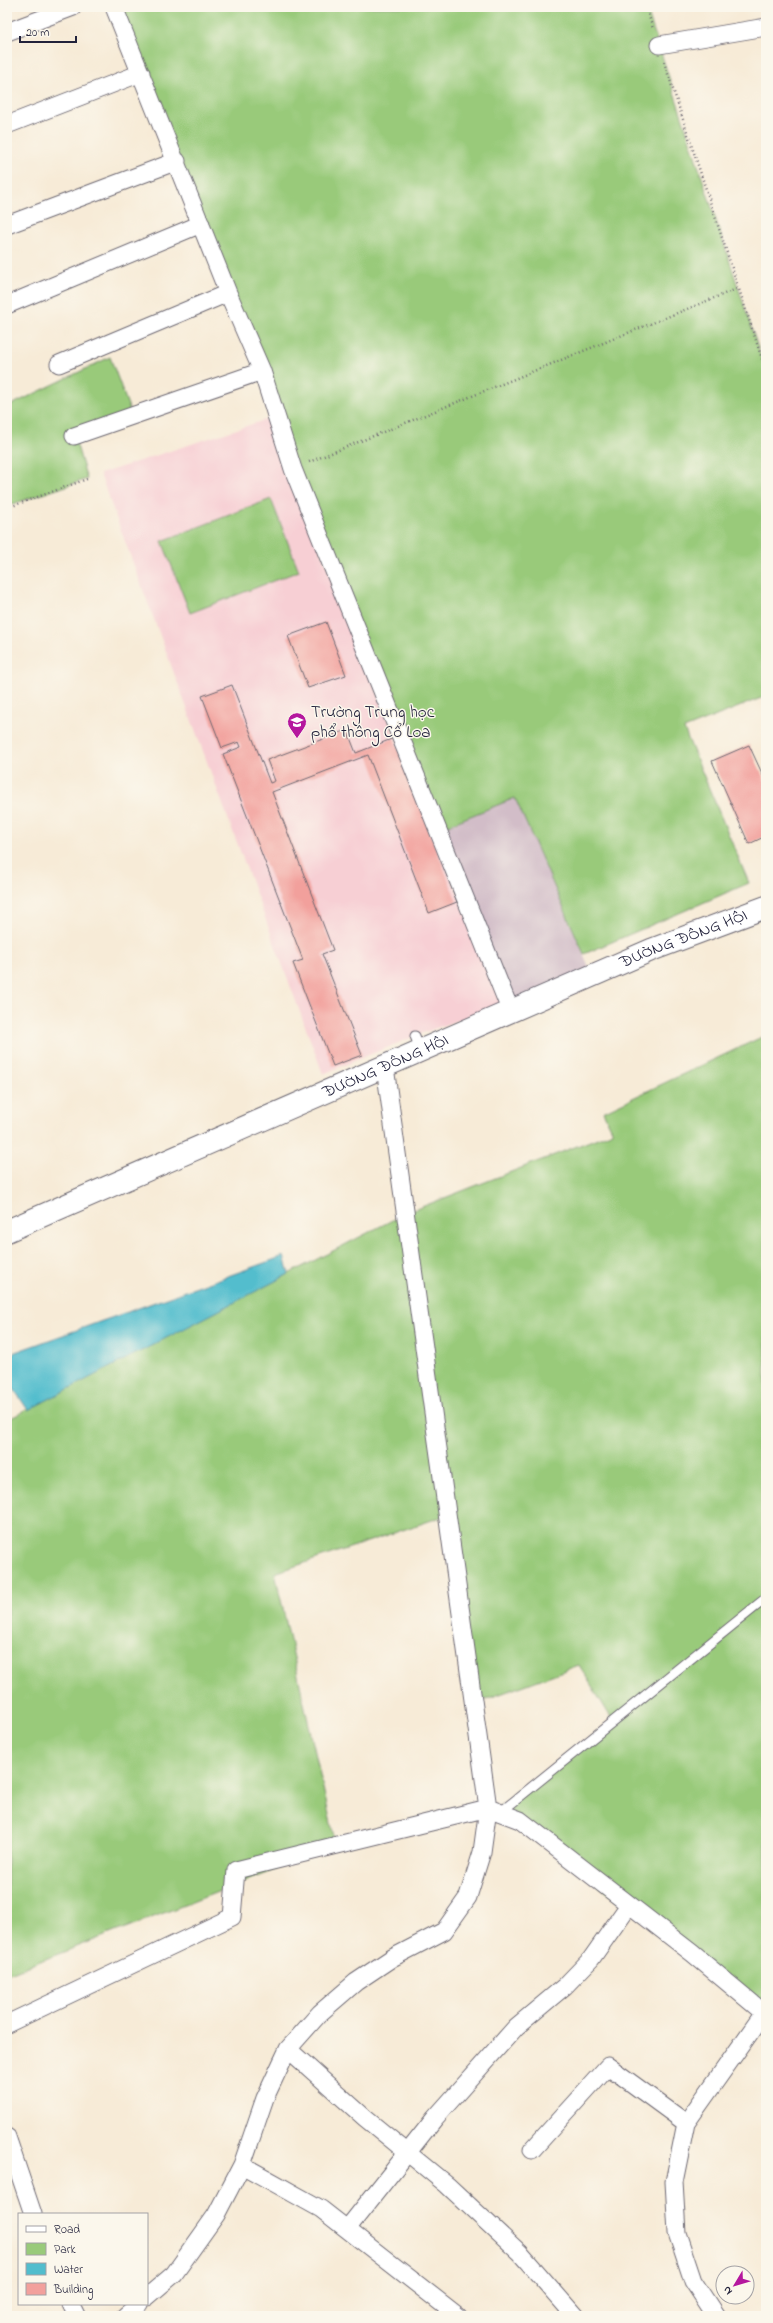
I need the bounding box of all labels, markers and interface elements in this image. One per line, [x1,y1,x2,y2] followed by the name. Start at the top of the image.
[20,18,76,44] scale bar
[26,24,49,42] text: 20 m
[311,700,435,747] place label: Trường Trung học phổ thông Cổ Loa
[286,711,308,739] school or university icon: Trường Trung học phổ thông Cổ Loa
[615,903,751,975] street label: ĐƯỜNG ĐÔNG HỘI
[318,1027,452,1105] street label: ĐƯỜNG ĐÔNG HỘI
[18,2213,148,2305] legend
[54,2221,80,2239] text: Road
[54,2241,76,2259] text: Park
[54,2261,83,2279] text: Water
[715,2265,755,2305] north arrow
[53,2281,93,2300] text: Building
[719,2283,737,2298] text: N

